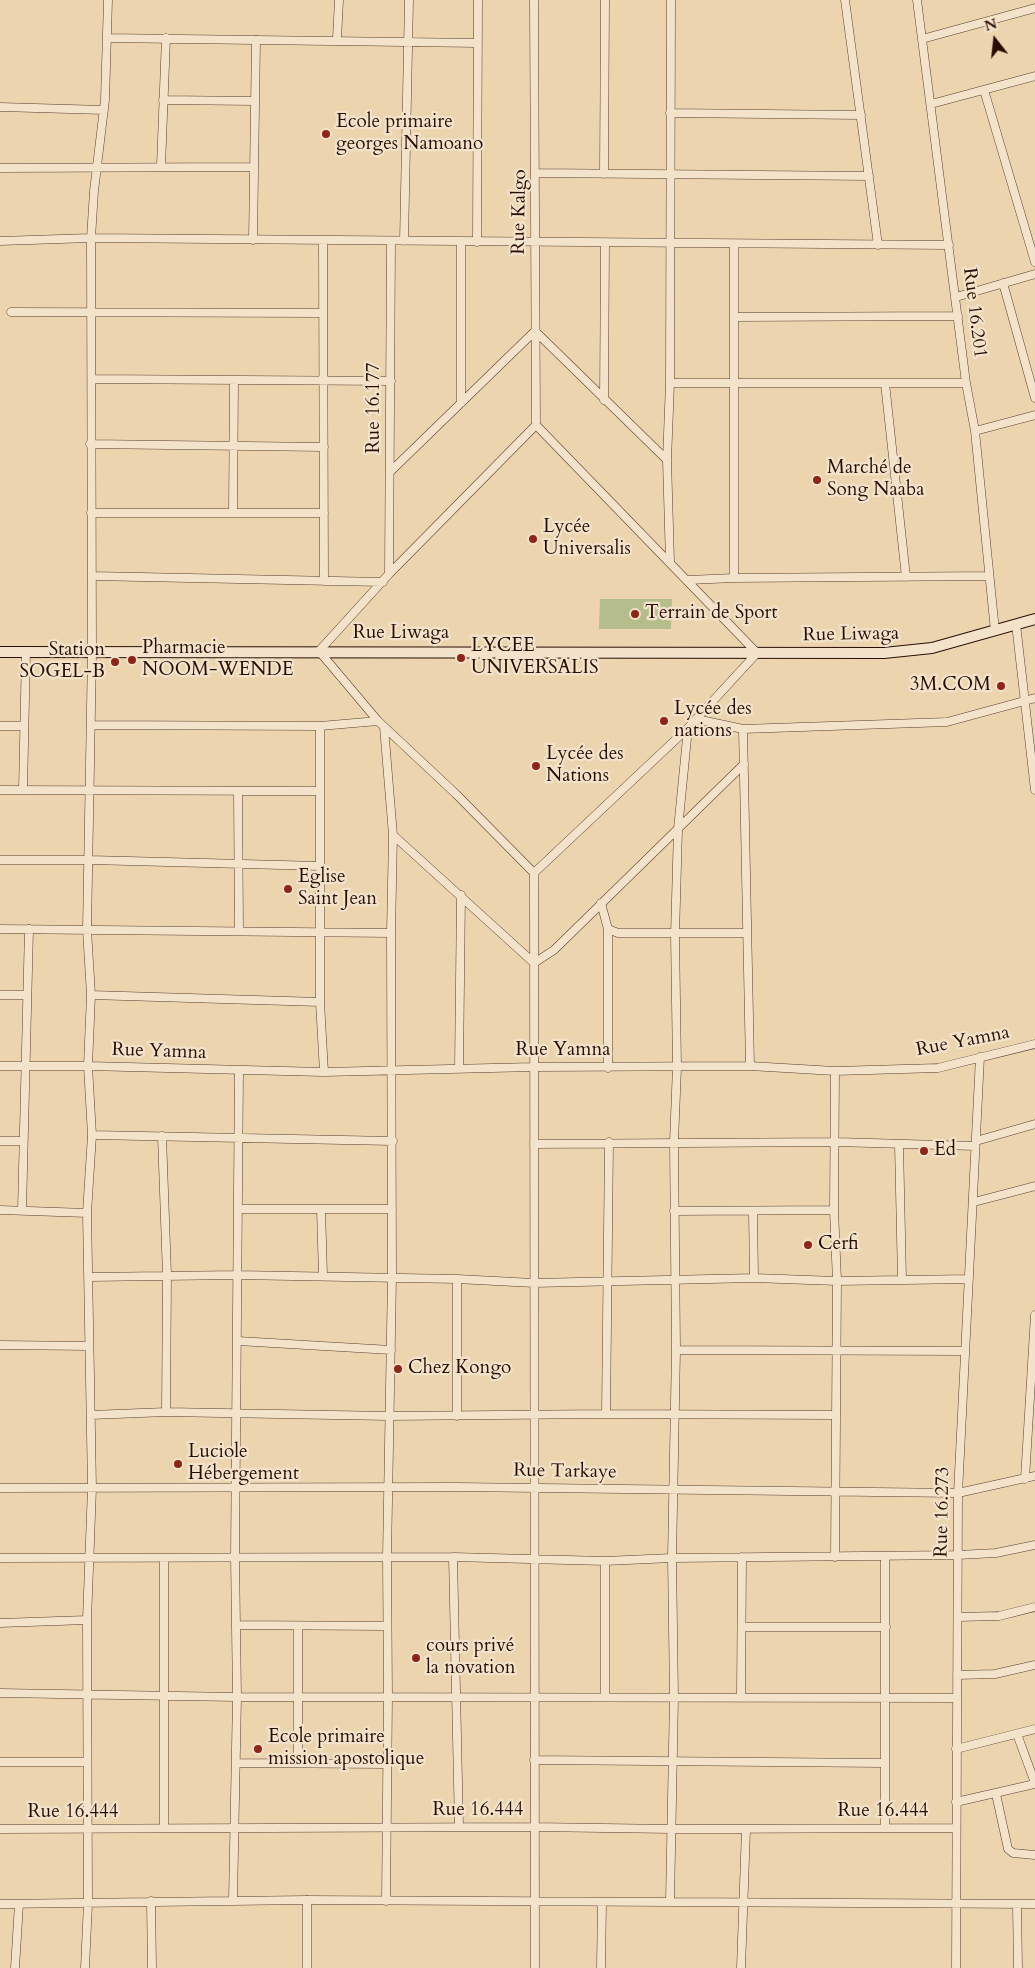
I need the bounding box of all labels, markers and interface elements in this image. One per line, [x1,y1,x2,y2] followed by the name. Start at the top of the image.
[982,14,999,36] text: N
[970,15,1020,65] north arrow
[336,112,483,156] place label: Ecole primaire georges Namoano
[320,128,332,140] marker: Ecole primaire georges Namoano
[508,169,532,255] street label: Rue Kalgo
[957,267,991,359] street label: Rue 16.201
[364,363,386,453] street label: Rue 16.177
[827,458,924,502] place label: Marché de Song Naaba
[811,474,823,486] marker: Marché de Song Naaba
[543,517,631,561] place label: Lycée Universalis
[527,533,539,545] marker: Lycée Universalis
[645,603,778,625] place label: Terrain de Sport
[629,608,641,620] marker: Terrain de Sport
[353,623,449,645] street label: Rue Liwaga
[803,623,899,647] street label: Rue Liwaga
[471,636,599,680] place label: LYCEE UNIVERSALIS
[142,638,293,682] place label: Pharmacie NOOM-WENDE
[19,640,105,684] place label: Station SOGEL-B
[455,652,467,664] marker: LYCEE UNIVERSALIS
[126,654,138,666] marker: Pharmacie NOOM-WENDE
[109,656,121,668] marker: Station SOGEL-B
[910,675,991,697] place label: 3M.COM
[995,680,1007,692] marker: 3M.COM
[674,699,752,743] place label: Lycée des nations
[658,715,670,727] marker: Lycée des nations
[546,744,624,788] place label: Lycée des Nations
[530,760,542,772] marker: Lycée des Nations
[298,867,377,911] place label: Eglise Saint Jean
[282,883,294,895] marker: Eglise Saint Jean
[914,1022,1012,1062] street label: Rue Yamna
[111,1039,207,1065] street label: Rue Yamna
[516,1040,610,1062] street label: Rue Yamna
[934,1140,956,1162] place label: Ed
[918,1145,930,1157] marker: Ed
[818,1234,859,1256] place label: Cerfi
[802,1239,814,1251] marker: Cerfi
[408,1358,511,1380] place label: Chez Kongo
[392,1363,404,1375] marker: Chez Kongo
[188,1442,299,1486] place label: Luciole Hébergement
[172,1458,184,1470] marker: Luciole Hébergement
[513,1460,617,1484] street label: Rue Tarkaye
[931,1466,955,1558] street label: Rue 16.273
[426,1636,515,1680] place label: cours privé la novation
[410,1652,422,1664] marker: cours privé la novation
[268,1727,424,1771] place label: Ecole primaire mission apostolique
[252,1743,264,1755] marker: Ecole primaire mission apostolique
[433,1800,523,1822] street label: Rue 16.444
[838,1801,928,1823] street label: Rue 16.444
[28,1802,118,1824] street label: Rue 16.444

